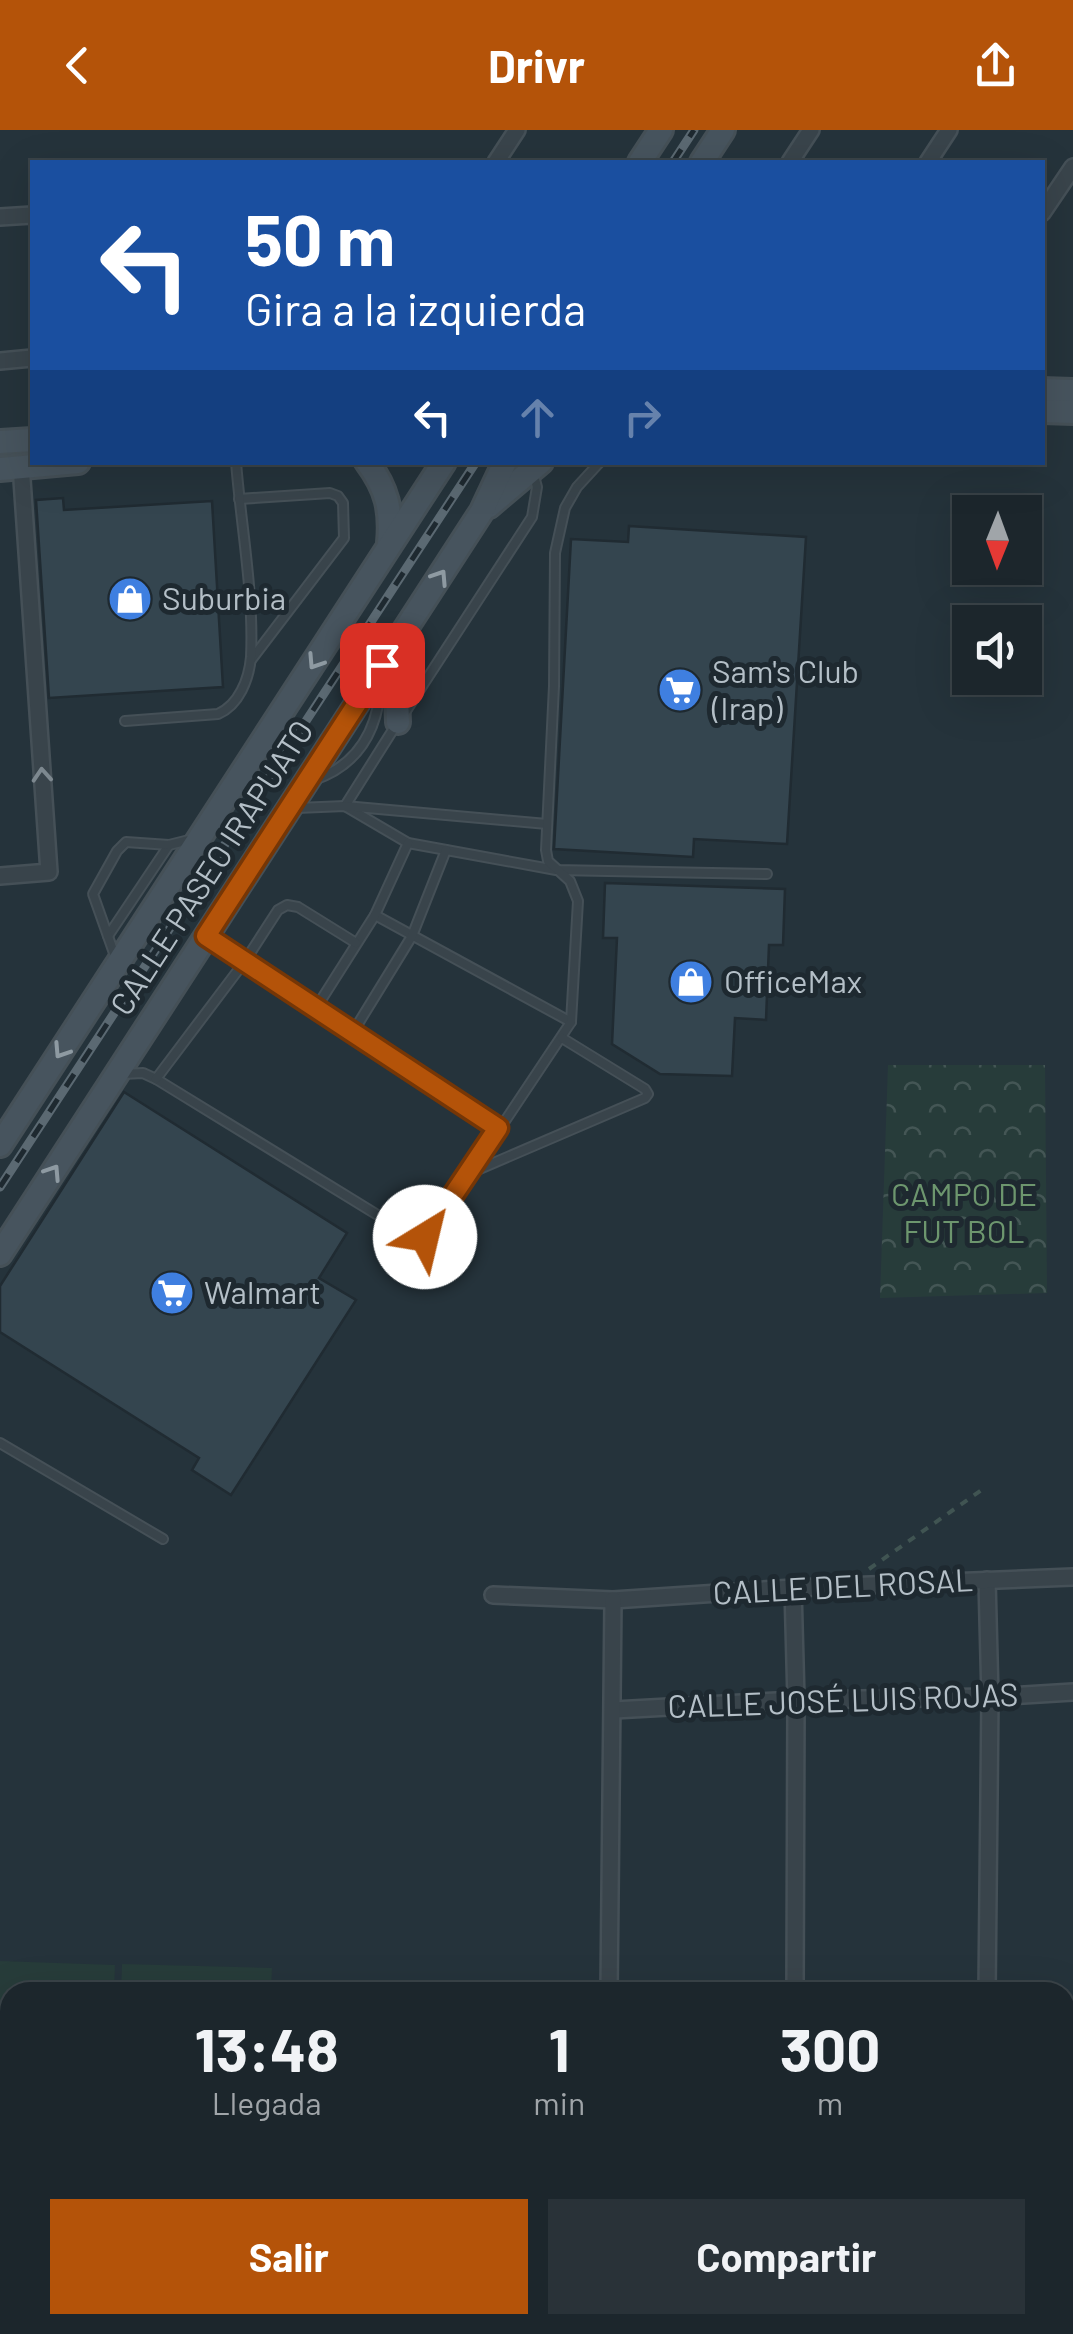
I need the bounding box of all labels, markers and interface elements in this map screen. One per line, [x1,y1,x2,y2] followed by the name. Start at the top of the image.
[50,38,105,93] icon: back
[488,38,585,92] text: Drivr
[968,38,1023,93] icon: share
[245,196,395,280] text: 50 m
[80,200,210,330] icon: left
[245,281,586,335] text: Gira a la izquierda
[405,390,460,445] icon: left
[510,390,565,445] icon: ahead
[615,390,670,445] icon: right
[952,495,1042,585] north arrow
[952,495,1042,695] map controls
[427,569,446,587] one-way arrow
[107,576,153,622] shop icon: Suburbia
[162,578,286,616] place label: Suburbia
[952,605,1042,695] button: sound
[340,623,425,708] pin
[355,638,410,693] icon: arrive
[309,651,328,669] one-way arrow
[711,651,859,726] place label: Sam's Club (Irap)
[657,667,703,713] supermarket icon: Sam's Club (Irap)
[101,712,320,1021] street label: CALLE PASEO IRAPUATO
[32,766,53,782] one-way arrow
[668,959,714,1005] shop icon: OfficeMax
[724,961,862,999] place label: OfficeMax
[55,1041,74,1059] one-way arrow
[41,1165,60,1183] one-way arrow
[891,1174,1037,1249] park label: CAMPO DE FUT BOL
[373,1185,477,1289] position arrow
[149,1270,195,1316] supermarket icon: Walmart
[204,1272,321,1310] place label: Walmart
[712,1559,974,1611] street label: CALLE DEL ROSAL
[667,1674,1019,1724] street label: CALLE JOSÉ LUIS ROJAS
[195,2012,339,2084] text: 13:48
[549,2012,570,2084] text: 1
[780,2012,880,2084] text: 300
[212,2083,322,2121] text: Llegada
[533,2083,585,2121] text: min
[817,2083,843,2121] text: m
[50,2199,528,2314] button: Salir
[548,2199,1025,2314] button: Compartir

